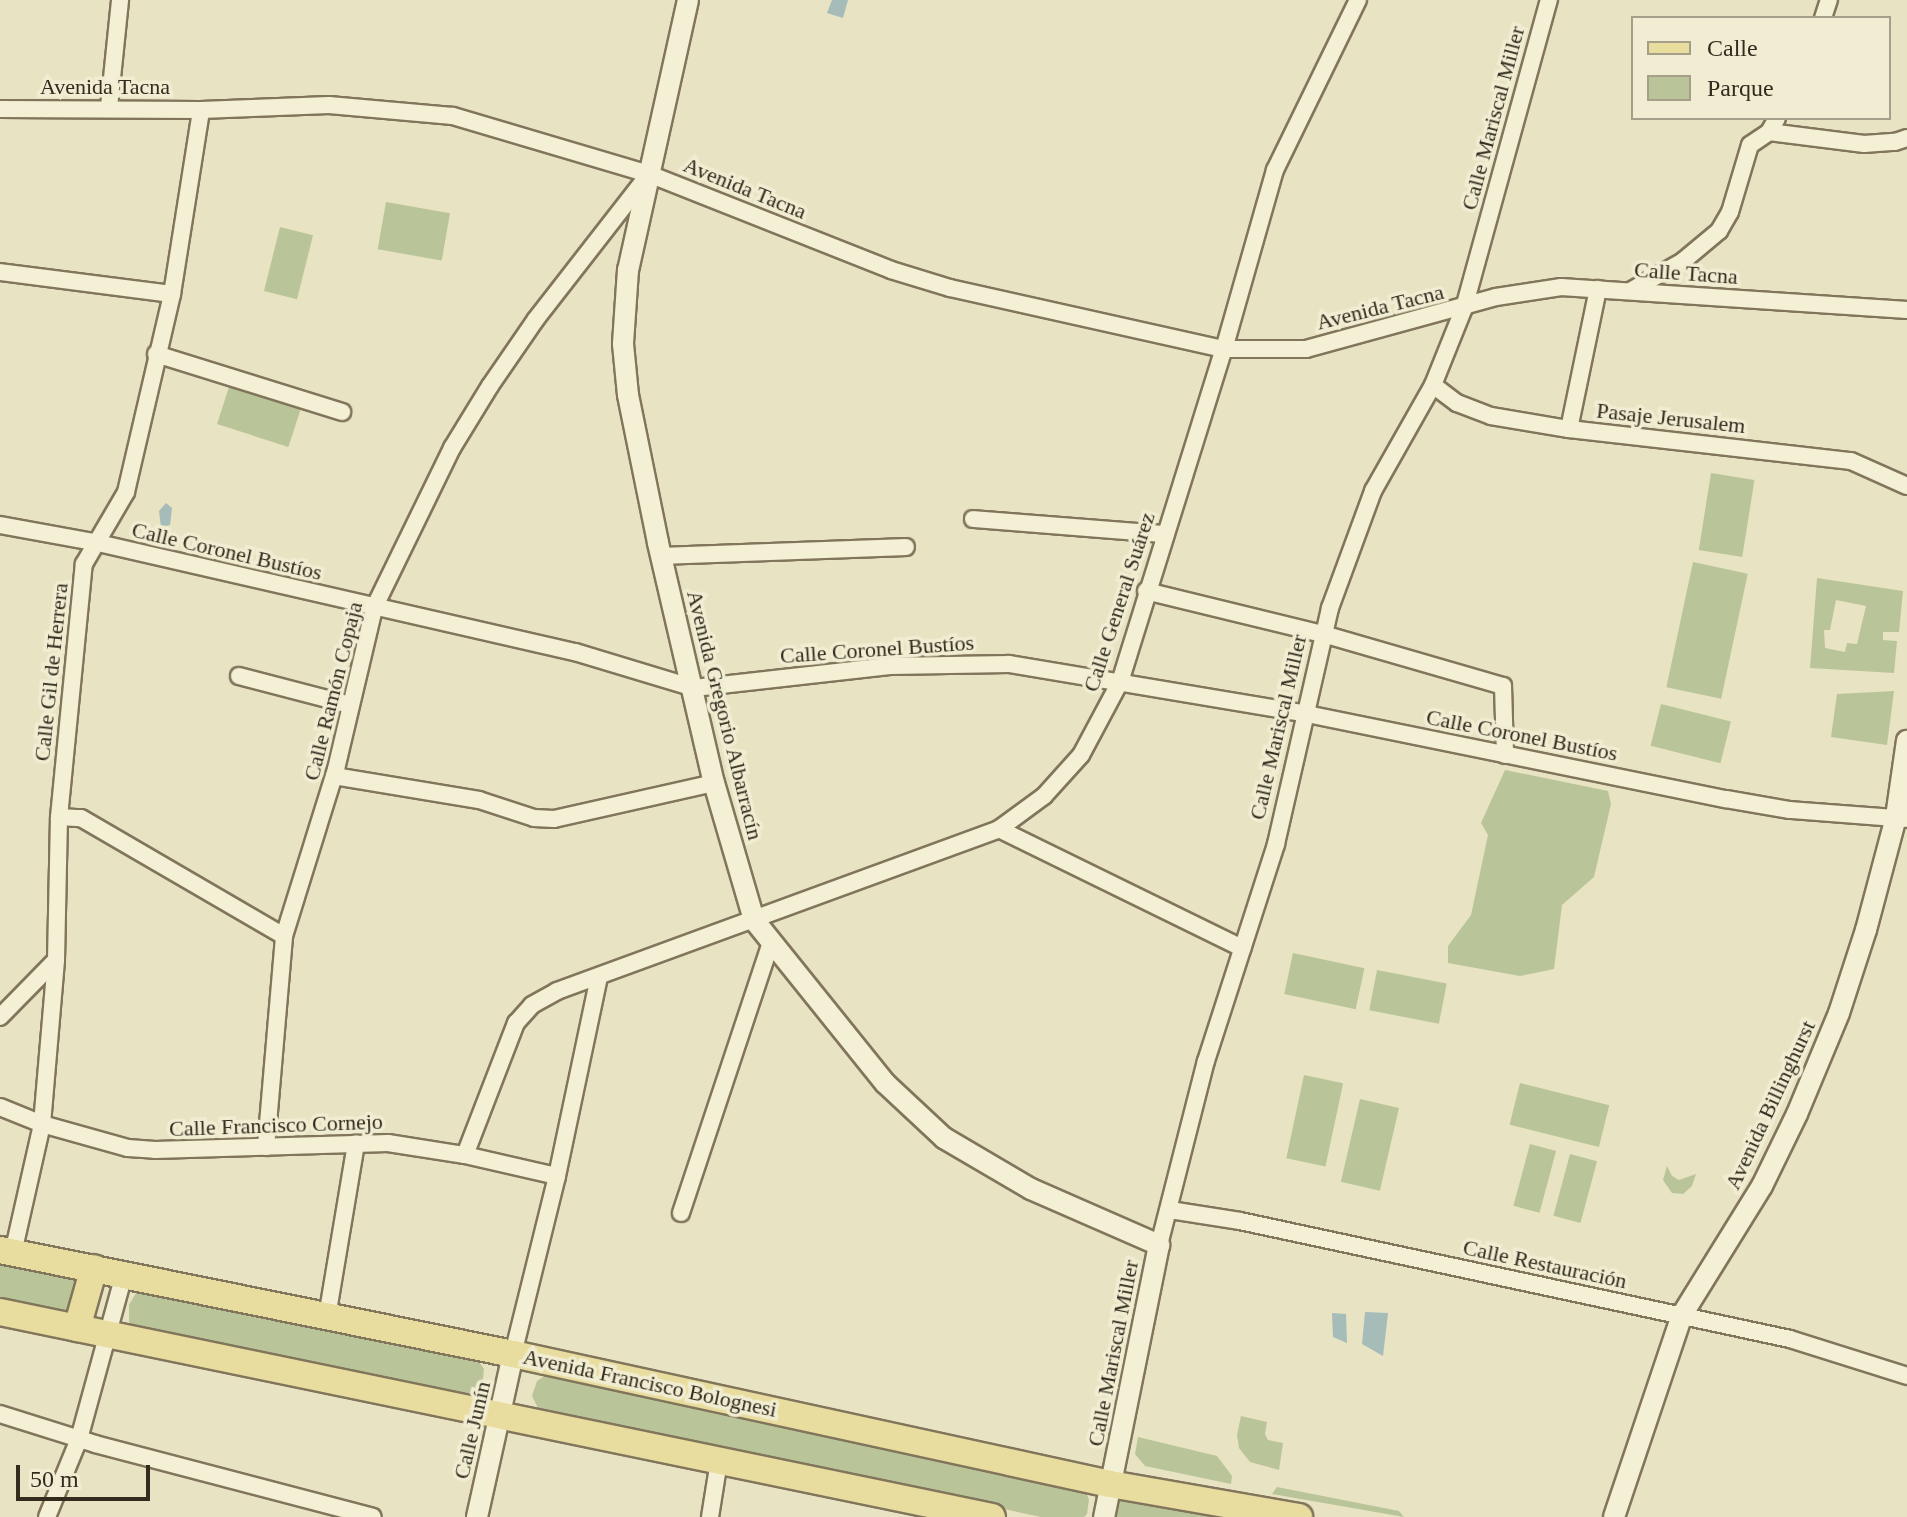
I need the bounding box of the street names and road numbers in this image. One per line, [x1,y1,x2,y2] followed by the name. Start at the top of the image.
[1456,23,1530,213] street label: Calle Mariscal Miller
[40,74,170,100] street label: Avenida Tacna
[680,151,810,225] street label: Avenida Tacna
[1633,256,1739,290] street label: Calle Tacna
[1313,278,1447,336] street label: Avenida Tacna
[1595,397,1747,439] street label: Pasaje Jerusalem
[1078,509,1160,695] street label: Calle General Suárez
[129,516,325,586] street label: Calle Coronel Bustíos
[29,582,73,762] street label: Calle Gil de Herrera
[681,587,769,843] street label: Avenida Gregorio Albarracín
[298,599,368,783] street label: Calle Ramón Copaja
[779,629,975,669] street label: Calle Coronel Bustíos
[1244,632,1312,822] street label: Calle Mariscal Miller
[1424,704,1620,766] street label: Calle Coronel Bustíos
[1719,1016,1821,1194] street label: Avenida Billinghurst
[169,1108,383,1142] street label: Calle Francisco Cornejo
[1461,1234,1629,1294] street label: Calle Restauración
[1082,1258,1144,1448] street label: Calle Mariscal Miller
[521,1343,779,1423] street label: Avenida Francisco Bolognesi
[448,1379,496,1481] street label: Calle Junín

